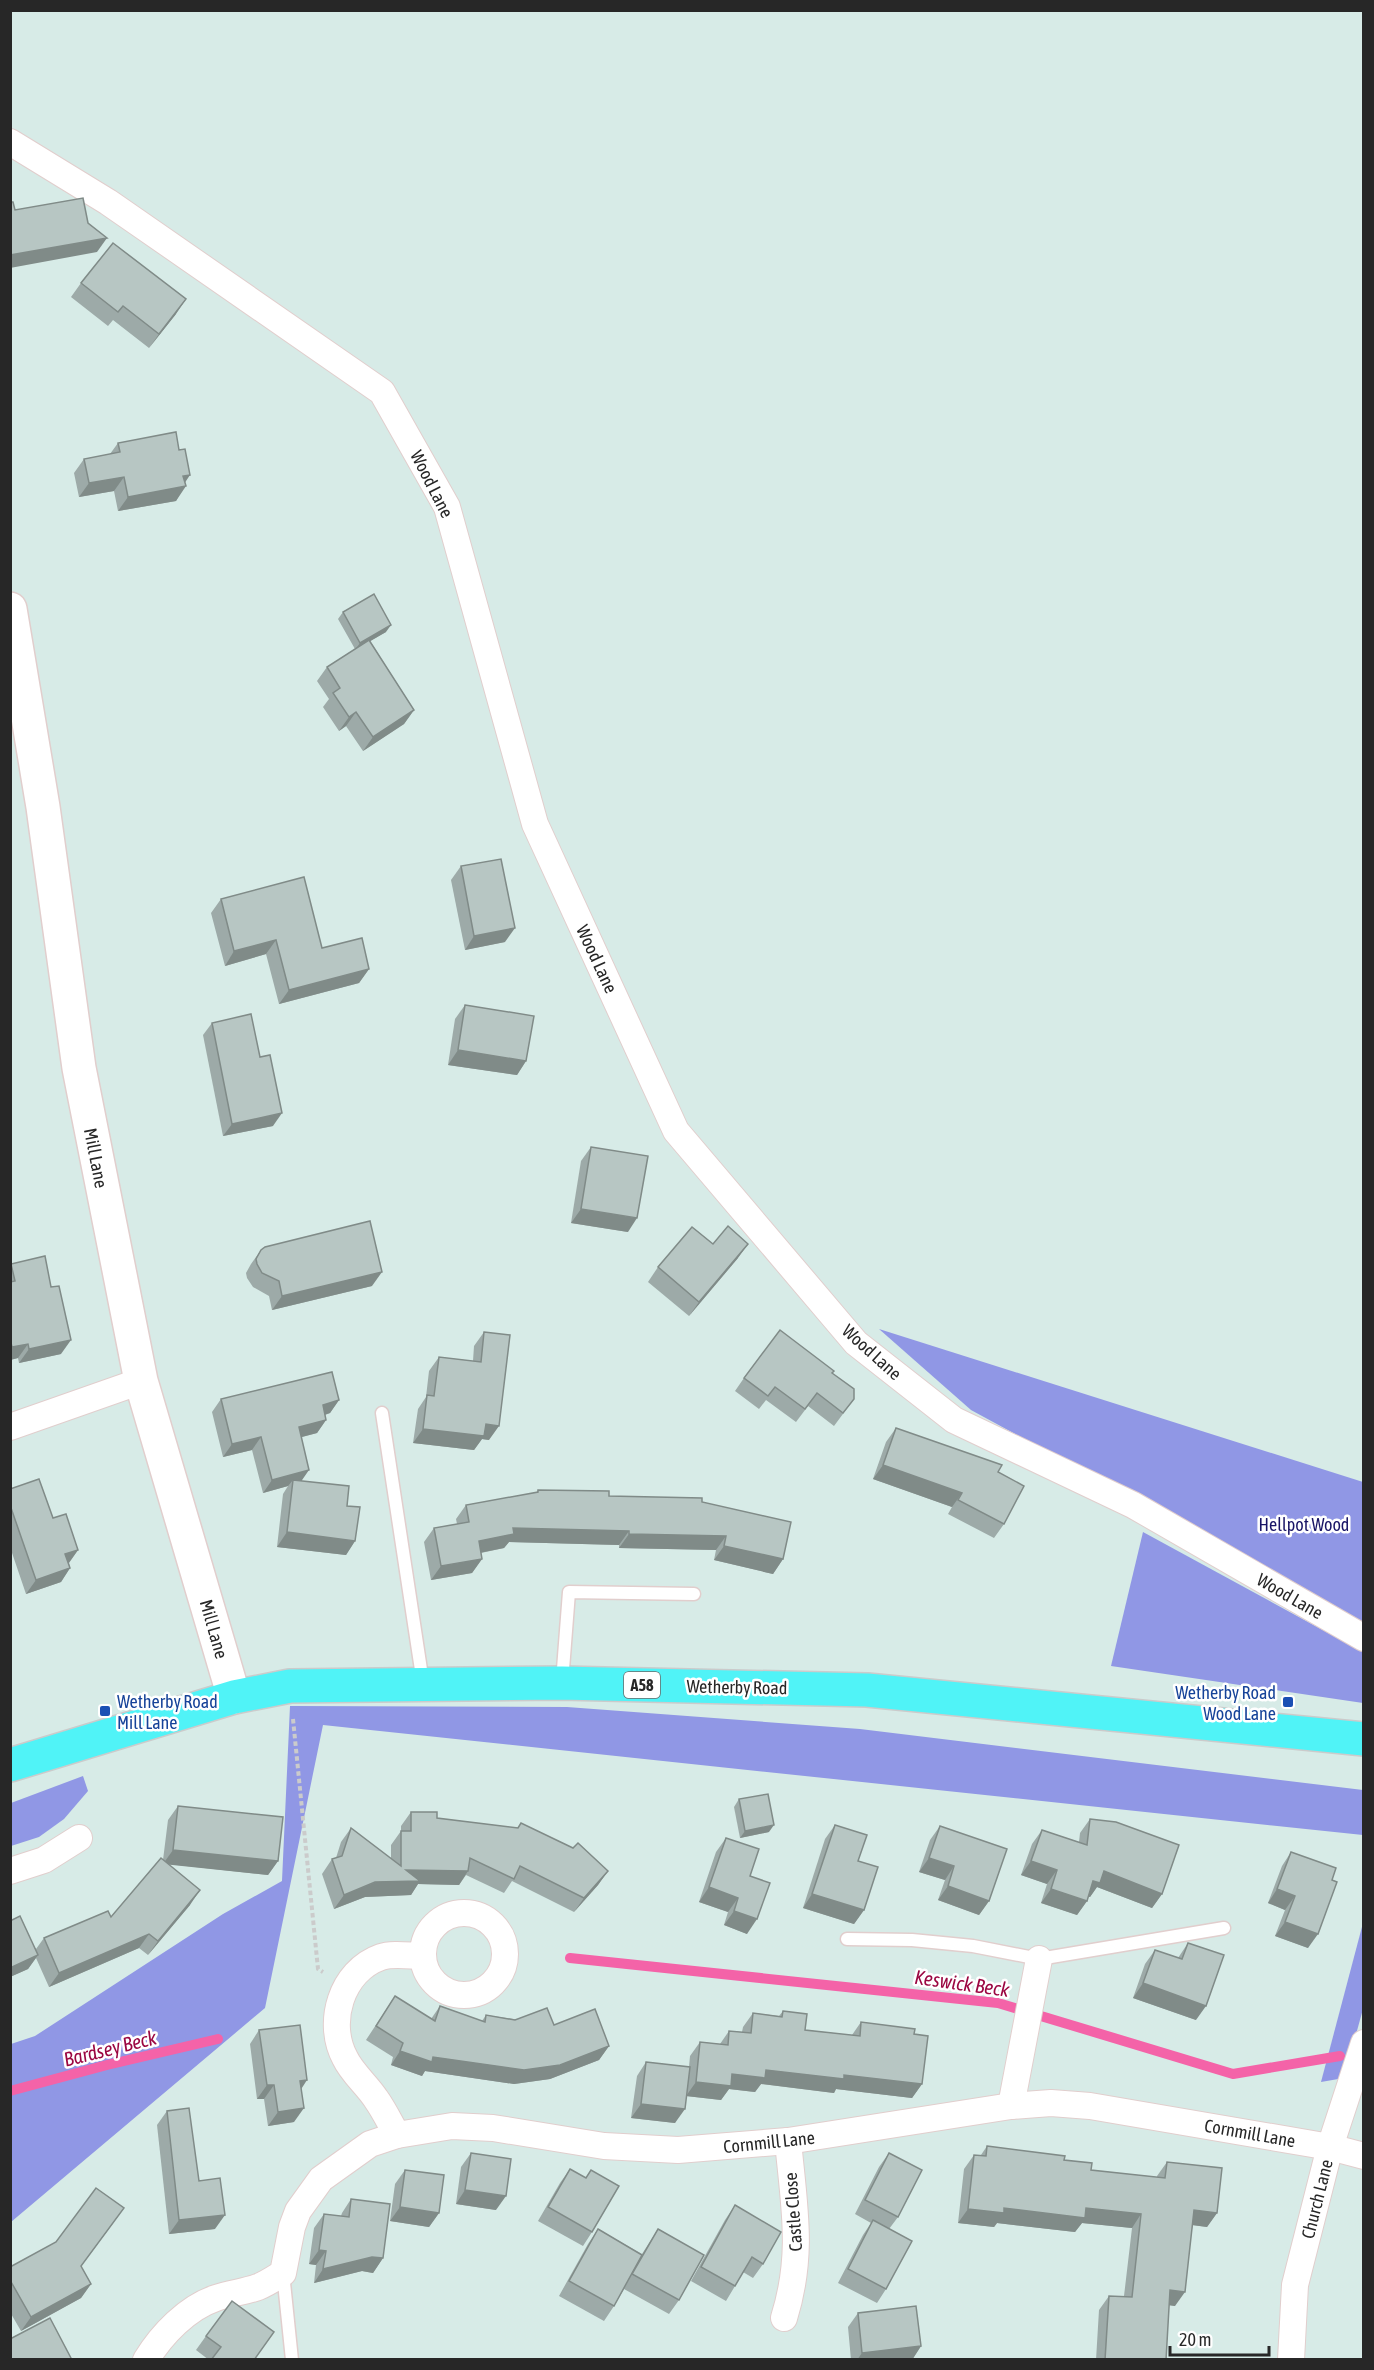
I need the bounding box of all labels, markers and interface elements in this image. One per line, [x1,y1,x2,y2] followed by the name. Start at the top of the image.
[406,447,458,521] street label: Wood Lane
[572,922,622,996] street label: Wood Lane
[80,1126,112,1190] street label: Mill Lane
[838,1320,906,1384] street label: Wood Lane
[1259,1514,1349,1535] park label: Hellpot Wood
[1253,1569,1327,1623] street label: Wood Lane
[196,1597,232,1661] street label: Mill Lane
[624,1672,660,1698] road number: A58
[686,1676,788,1698] street label: Wetherby Road
[1175,1682,1276,1724] place label: Wetherby Road Wood Lane
[117,1691,218,1733] place label: Wetherby Road Mill Lane
[1281,1695,1295,1709] marker: Wetherby Road Wood Lane
[98,1704,112,1718] marker: Wetherby Road Mill Lane
[913,1965,1011,2001] water label: Keswick Beck
[61,2025,159,2071] water label: Bardsey Beck
[1203,2115,1297,2151] street label: Cornmill Lane
[722,2127,816,2157] street label: Cornmill Lane
[1297,2157,1337,2241] street label: Church Lane
[780,2172,806,2252] street label: Castle Close
[1170,2319,1269,2357] scale bar
[1179,2329,1211,2350] text: 20 m

